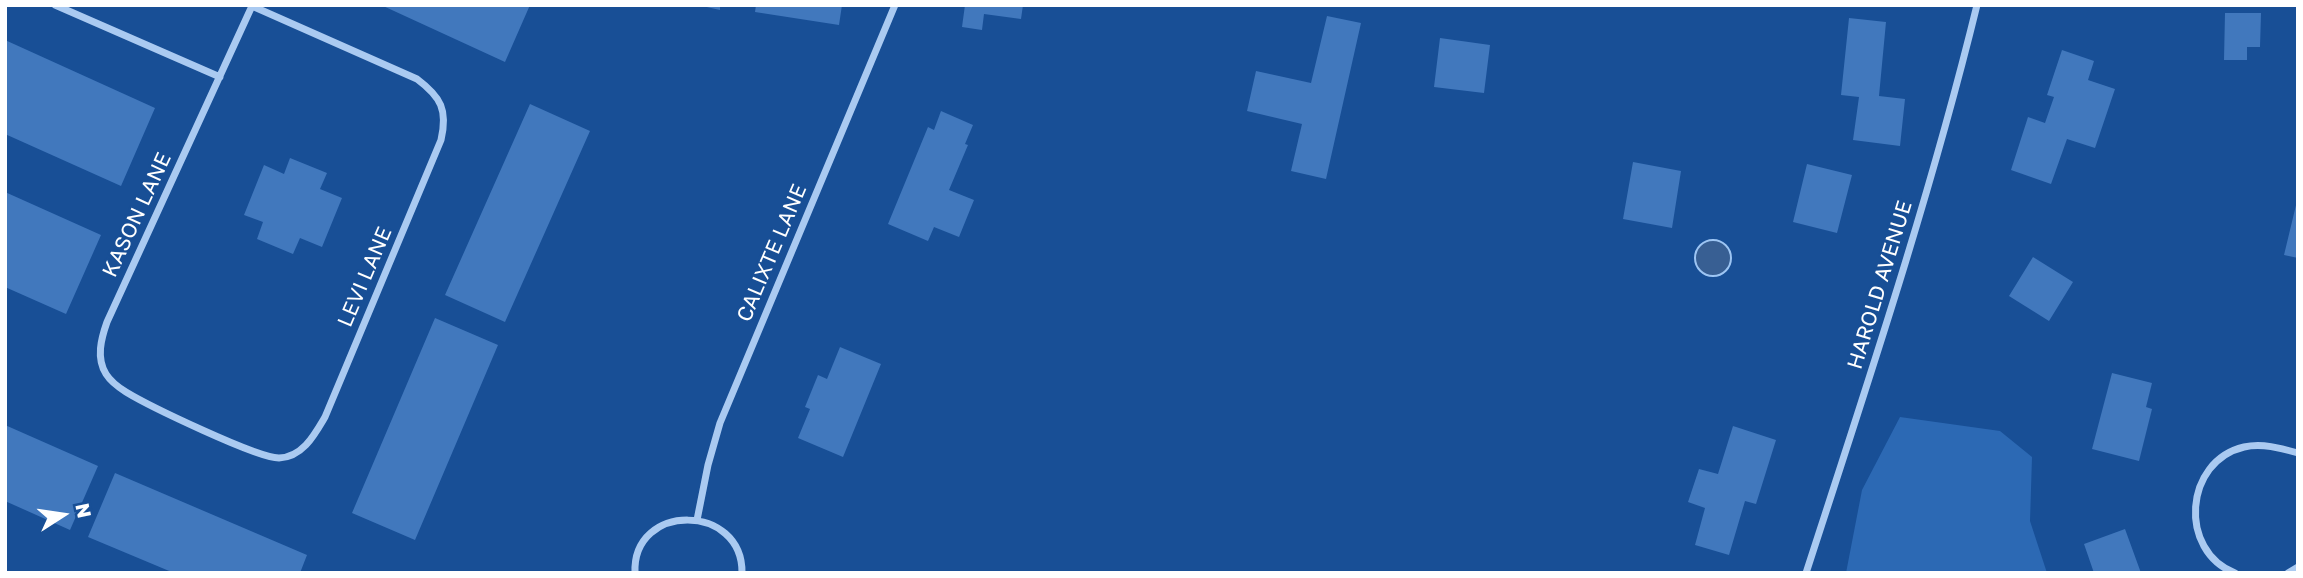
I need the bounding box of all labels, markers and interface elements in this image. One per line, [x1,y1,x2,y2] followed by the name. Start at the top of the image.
[97,149,177,281] street label: KASON LANE
[732,180,812,326] street label: CALIXTE LANE
[1842,198,1918,372] street label: HAROLD AVENUE
[333,223,397,331] street label: LEVI LANE
[28,480,98,550] north arrow
[71,501,97,520] text: N

